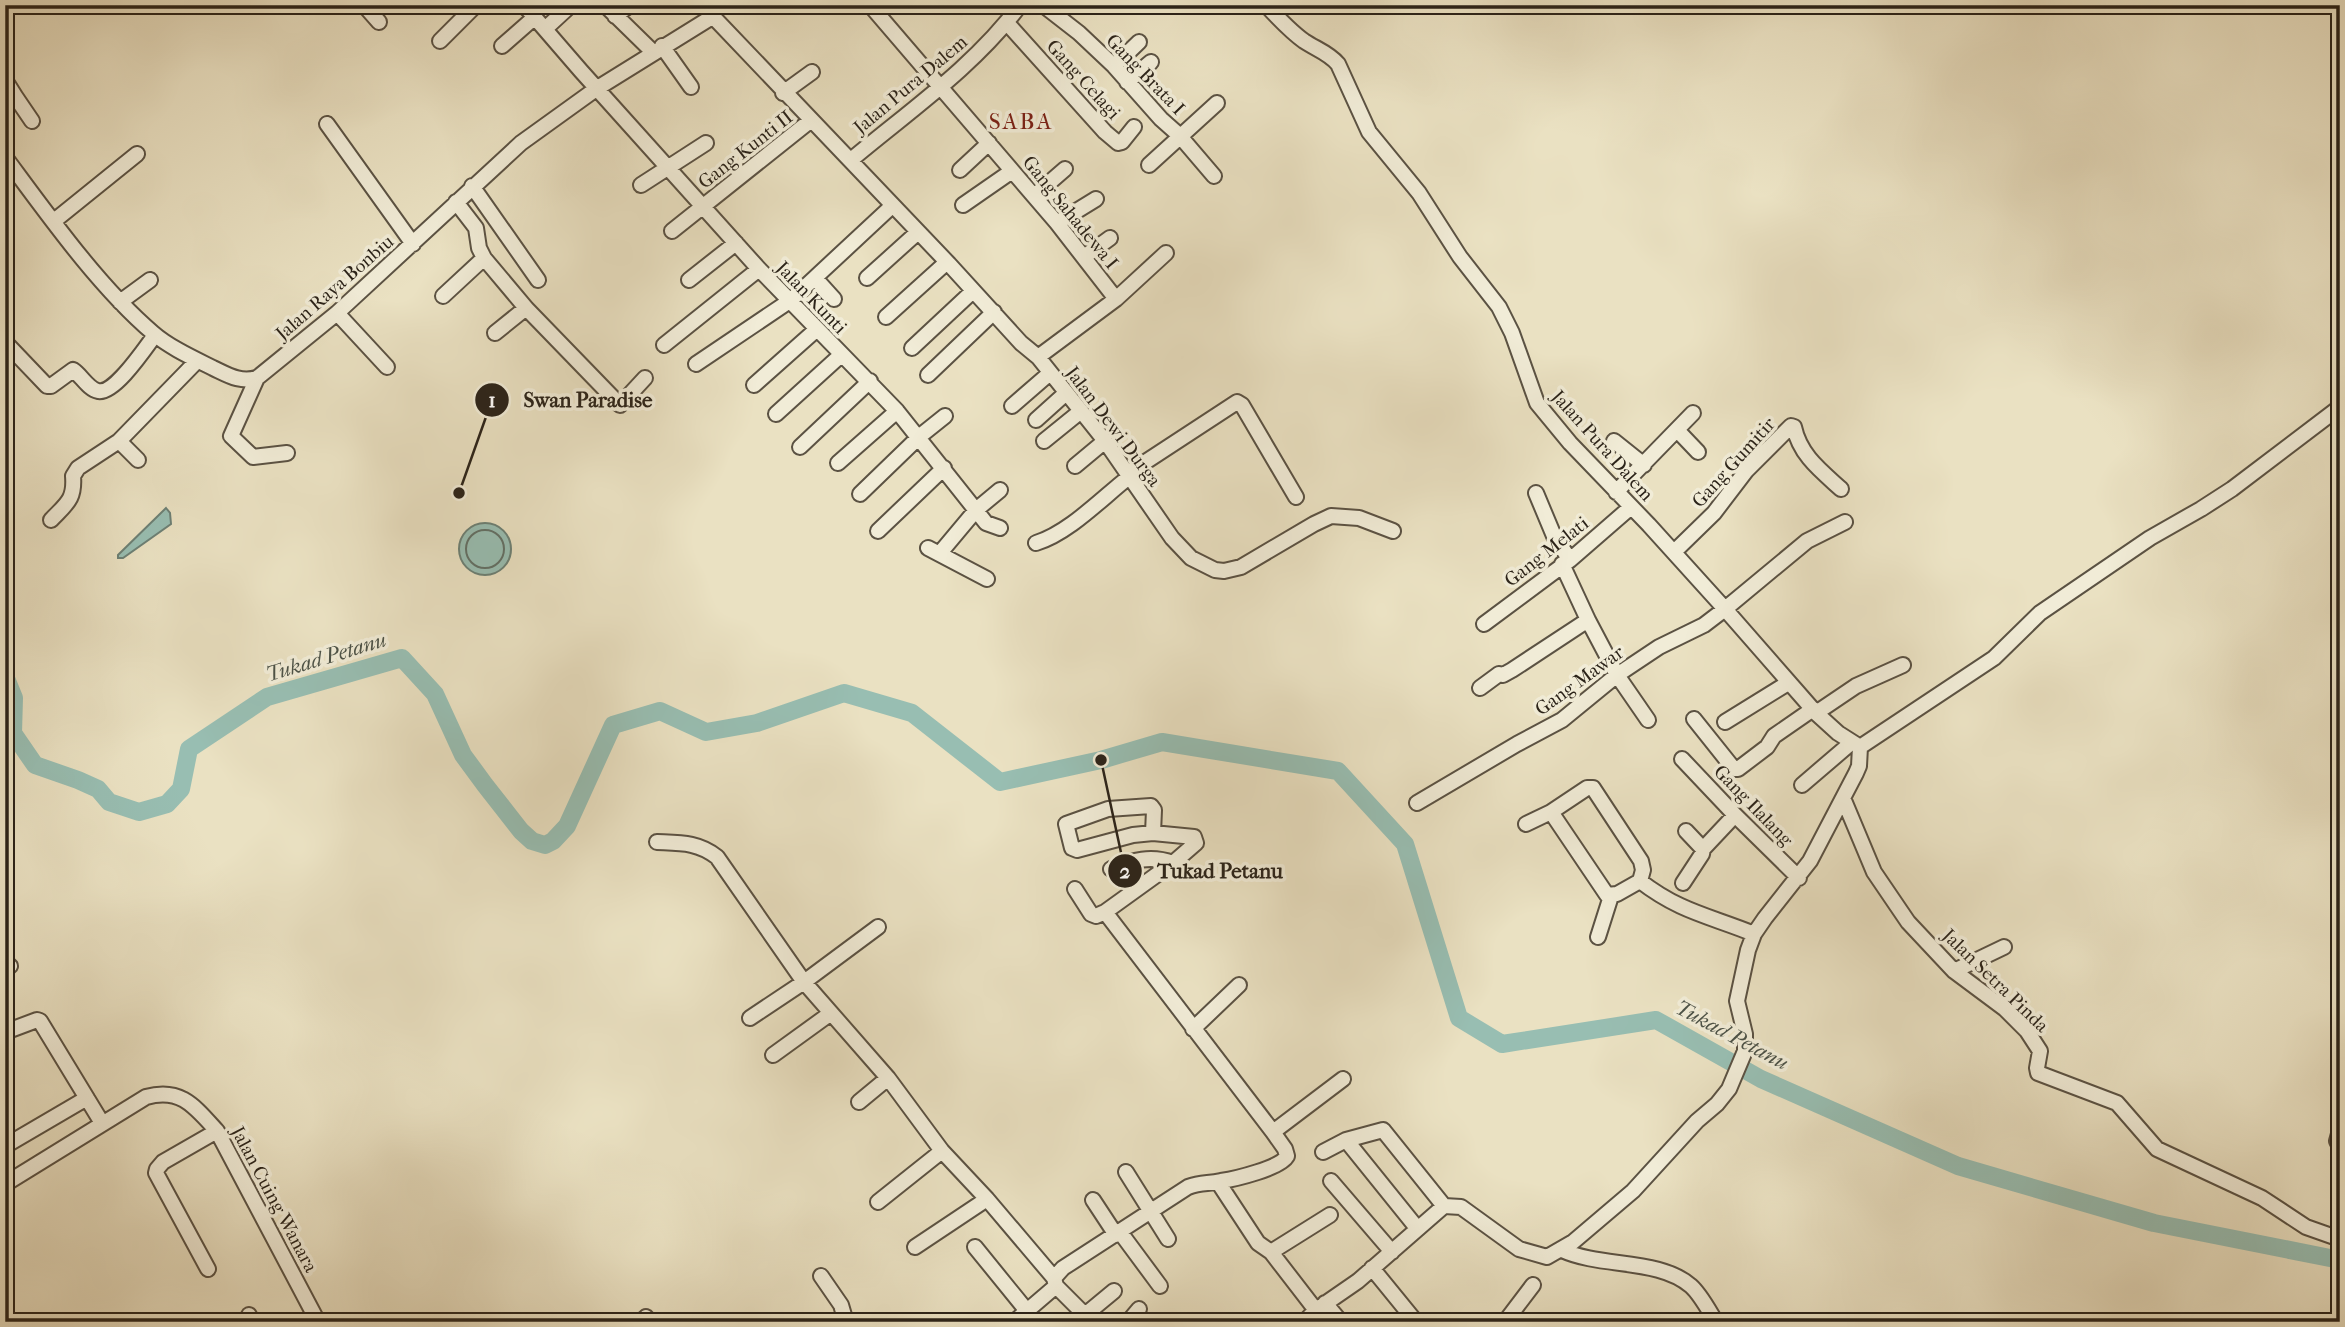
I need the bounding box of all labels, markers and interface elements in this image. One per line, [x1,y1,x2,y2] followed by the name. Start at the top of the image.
[1101,30,1189,120] street label: Gang Brata I
[848,31,972,140] street label: Jalan Pura Dalem
[1042,35,1125,124] street label: Gang Celagi
[694,106,797,194] street label: Gang Kunti II
[989,108,1053,135] district label: SABA
[1018,152,1123,274] street label: Gang Sahadewa I
[270,230,398,346] street label: Jalan Raya Bonbiu
[770,255,851,339] street label: Jalan Kunti
[1060,361,1166,491] street label: Jalan Dewi Durga
[474,379,666,421] callout: Swan Paradise
[1545,384,1658,506] street label: Jalan Pura Dalem
[488,388,496,412] text: 1
[524,388,653,412] text: Swan Paradise
[1688,412,1780,512] street label: Gang Gumitir
[1500,512,1593,591] street label: Gang Melati
[263,627,389,687] water label: Tukad Petanu
[1531,641,1629,720] street label: Gang Mawar
[1709,761,1798,851] street label: Gang Ilalang
[1108,850,1297,892] callout: Tukad Petanu
[1120,859,1131,883] text: 2
[1156,859,1283,883] text: Tukad Petanu
[1936,923,2053,1037] street label: Jalan Setra Pinda
[1671,995,1793,1075] water label: Tukad Petanu
[225,1121,322,1276] street label: Jalan Cuing Wanara

